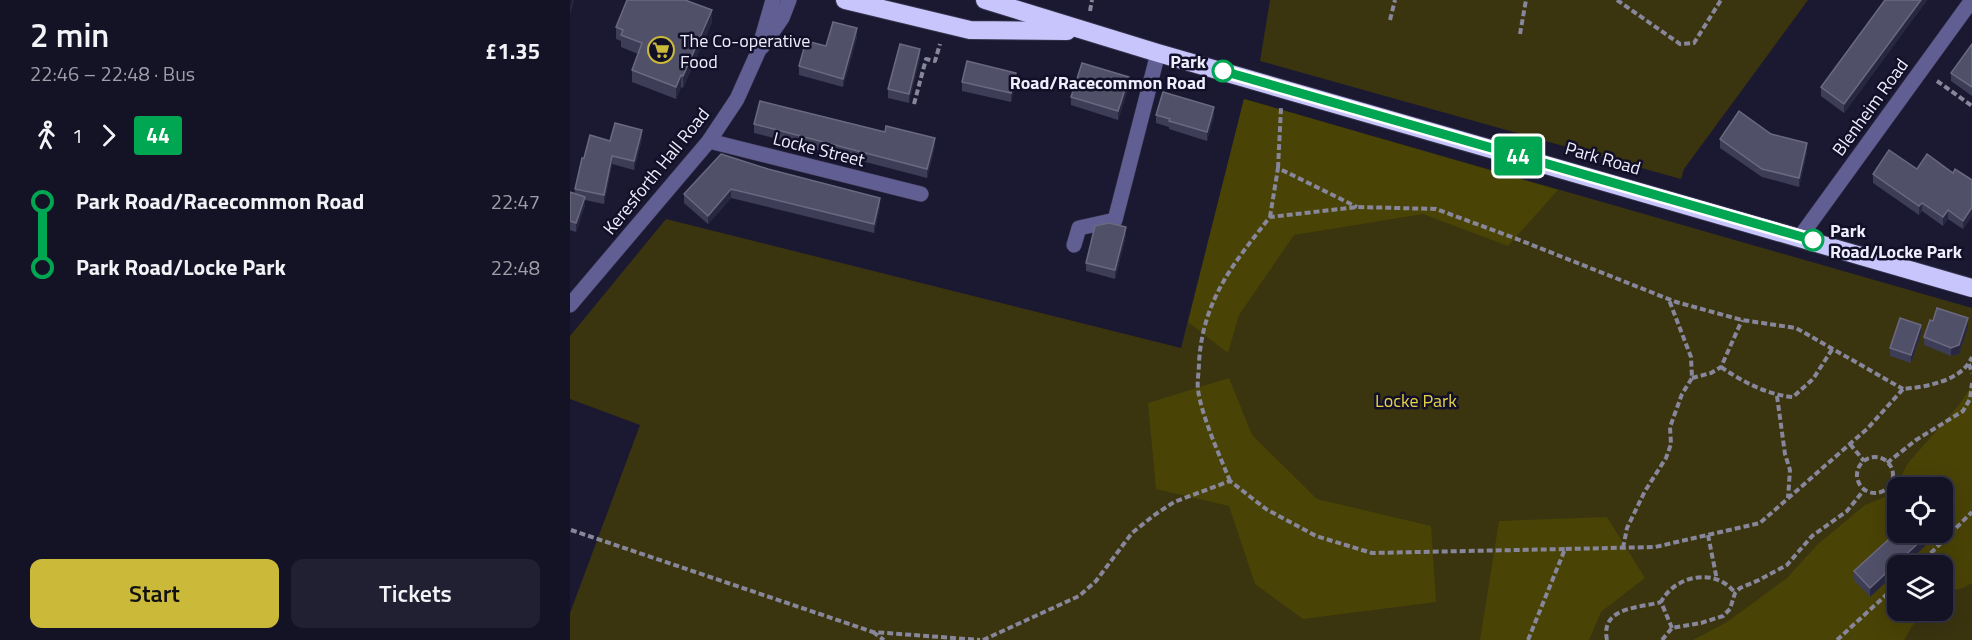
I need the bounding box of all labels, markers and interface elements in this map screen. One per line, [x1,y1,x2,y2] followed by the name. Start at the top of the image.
[30,10,109,60] text: 2 min
[680,27,810,75] place label: The Co-operative Food
[485,34,540,68] text: £1.35
[646,35,676,65] supermarket icon: The Co-operative Food
[1010,48,1207,96] place label: Park Road/Racecommon Road
[1825,53,1915,161] street label: Blenheim Road
[30,58,195,89] text: 22:46 – 22:48 · Bus
[1212,60,1234,82] marker: Park Road/Racecommon Road
[596,102,716,240] street label: Keresforth Hall Road
[30,119,63,152] icon: walk
[92,119,125,152] icon: forward
[146,119,170,151] text: 44
[72,120,83,151] text: 1
[770,125,868,174] street label: Locke Street
[1562,134,1644,182] street label: Park Road
[1491,136,1545,176] line badge: 44
[1506,140,1530,172] text: 44
[76,184,364,218] text: Park Road/Racecommon Road
[491,186,540,217] text: 22:47
[1830,217,1963,265] place label: Park Road/Locke Park
[1802,229,1824,251] marker: Park Road/Locke Park
[76,250,286,284] text: Park Road/Locke Park
[491,252,540,283] text: 22:48
[1375,387,1457,414] park label: Locke Park
[1887,477,1953,621] map controls
[1887,477,1953,543] button: locate
[1887,555,1953,621] button: layers
[30,559,279,628] button: Start
[291,559,540,628] button: Tickets

